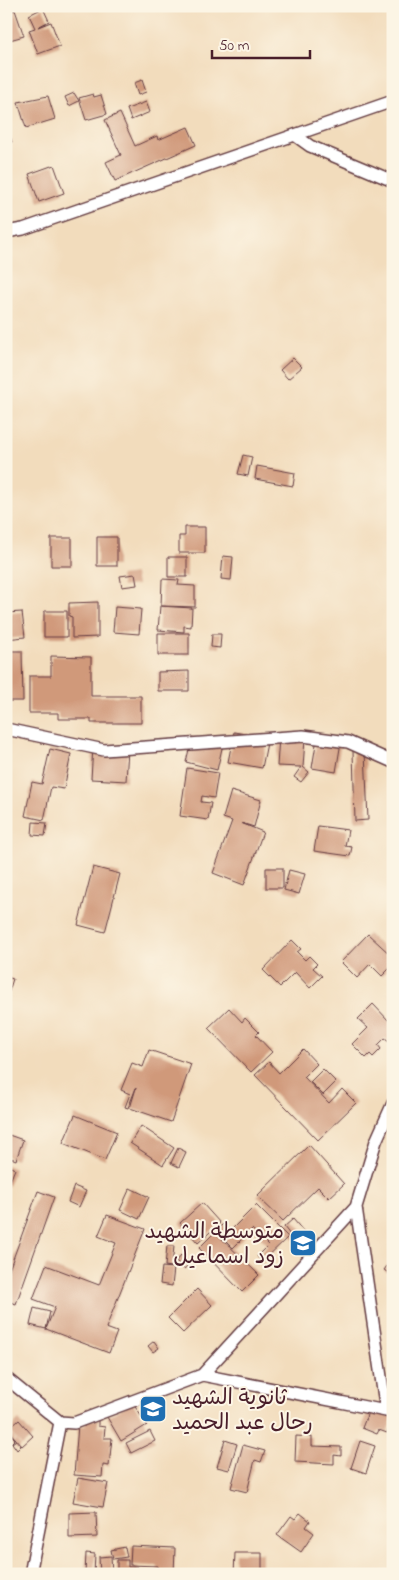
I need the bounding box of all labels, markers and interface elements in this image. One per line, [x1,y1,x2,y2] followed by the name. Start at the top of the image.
[212,28,309,60] scale bar
[219,35,250,57] text: 50 m
[144,1217,284,1274] place label: متوسطة الشهيد زود اسماعيل
[288,1228,318,1258] school or university icon: متوسطة الشهيد زود اسماعيل
[172,1383,313,1440] place label: ثانوية الشهيد رحال عبد الحميد
[138,1394,168,1424] school or university icon: ثانوية الشهيد رحال عبد الحميد

